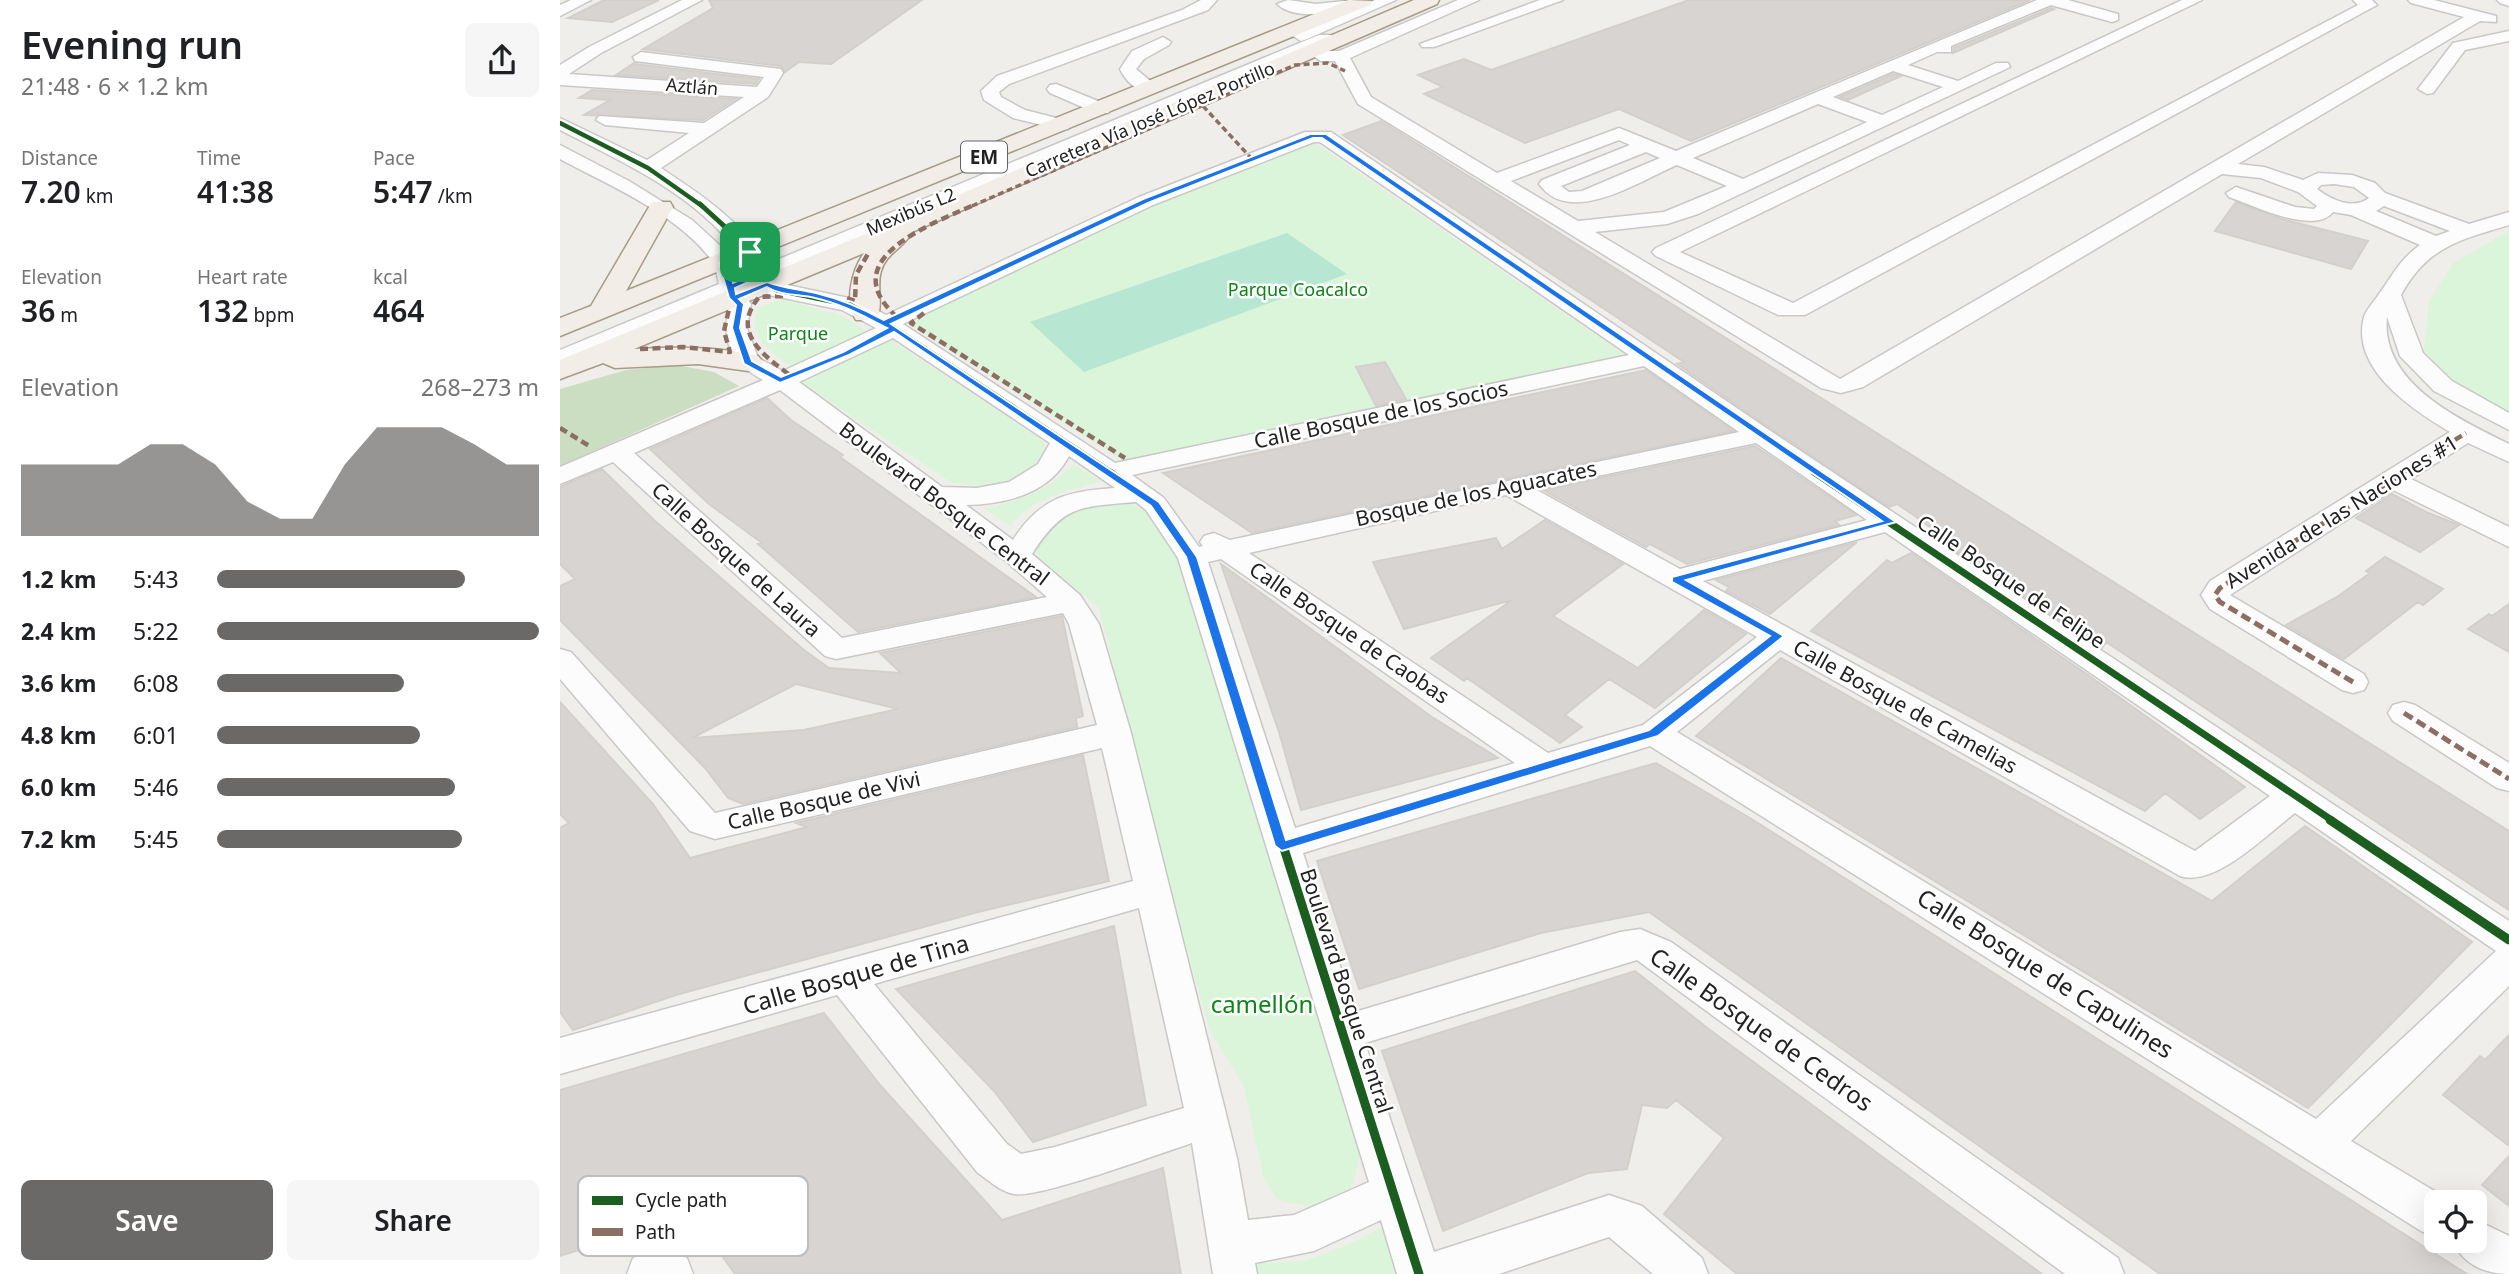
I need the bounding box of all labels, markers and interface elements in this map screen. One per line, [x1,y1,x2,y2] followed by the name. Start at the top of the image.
[21,18,243,70] text: Evening run
[465,23,539,97] button: share
[1021,55,1278,183] street label: Carretera Vía José López Portillo
[21,70,208,102] text: 21:48 · 6 × 1.2 km
[665,72,719,100] street label: Aztlán
[961,141,1007,172] road number: EM
[21,145,98,171] text: Distance
[197,145,241,171] text: Time
[373,145,415,171] text: Pace
[21,171,81,212] text: 7.20
[197,171,274,212] text: 41:38
[373,171,433,212] text: 5:47
[862,181,959,241] street label: Mexibús L2
[81,183,114,209] text: km
[433,183,473,209] text: /km
[720,222,780,282] pin
[731,233,769,271] icon: arrive
[21,264,102,290] text: Elevation
[197,264,288,290] text: Heart rate
[373,264,408,290] text: kcal
[1228,277,1368,301] park label: Parque Coacalco
[21,290,55,331] text: 36
[197,290,248,331] text: 132
[373,290,424,331] text: 464
[55,302,78,328] text: m
[248,302,295,328] text: bpm
[768,321,828,345] park label: Parque
[21,371,119,403] text: Elevation
[421,371,539,403] text: 268–273 m
[1251,373,1510,455] street label: Calle Bosque de los Socios
[834,415,1055,591] street label: Boulevard Bosque Central
[2220,428,2463,594] street label: Avenida de las Naciones #1
[1353,454,1599,532] street label: Bosque de los Aguacates
[646,476,827,643] street label: Calle Bosque de Laura
[1912,508,2111,655] street label: Calle Bosque de Felipe
[1244,555,1455,710] street label: Calle Bosque de Caobas
[21,563,96,595] text: 1.2 km
[133,563,179,595] text: 5:43
[21,615,96,647] text: 2.4 km
[133,615,179,647] text: 5:22
[1788,633,2023,780] street label: Calle Bosque de Camelias
[21,667,96,699] text: 3.6 km
[133,667,179,699] text: 6:08
[21,719,96,751] text: 4.8 km
[133,719,179,751] text: 6:01
[725,764,923,836] street label: Calle Bosque de Vivi
[21,771,96,803] text: 6.0 km
[133,771,179,803] text: 5:46
[21,823,96,855] text: 7.2 km
[133,823,179,855] text: 5:45
[1294,865,1400,1117] street label: Boulevard Bosque Central
[1911,880,2180,1065] street label: Calle Bosque de Capulines
[738,925,973,1022] street label: Calle Bosque de Tina
[1644,939,1880,1118] street label: Calle Bosque de Cedros
[1211,987,1313,1020] park label: camellón
[578,1176,808,1256] legend
[21,1180,273,1260] button: Save
[287,1180,539,1260] button: Share
[635,1187,727,1213] text: Cycle path
[2424,1190,2487,1253] map controls
[2424,1190,2487,1253] button: locate
[635,1219,676,1245] text: Path

